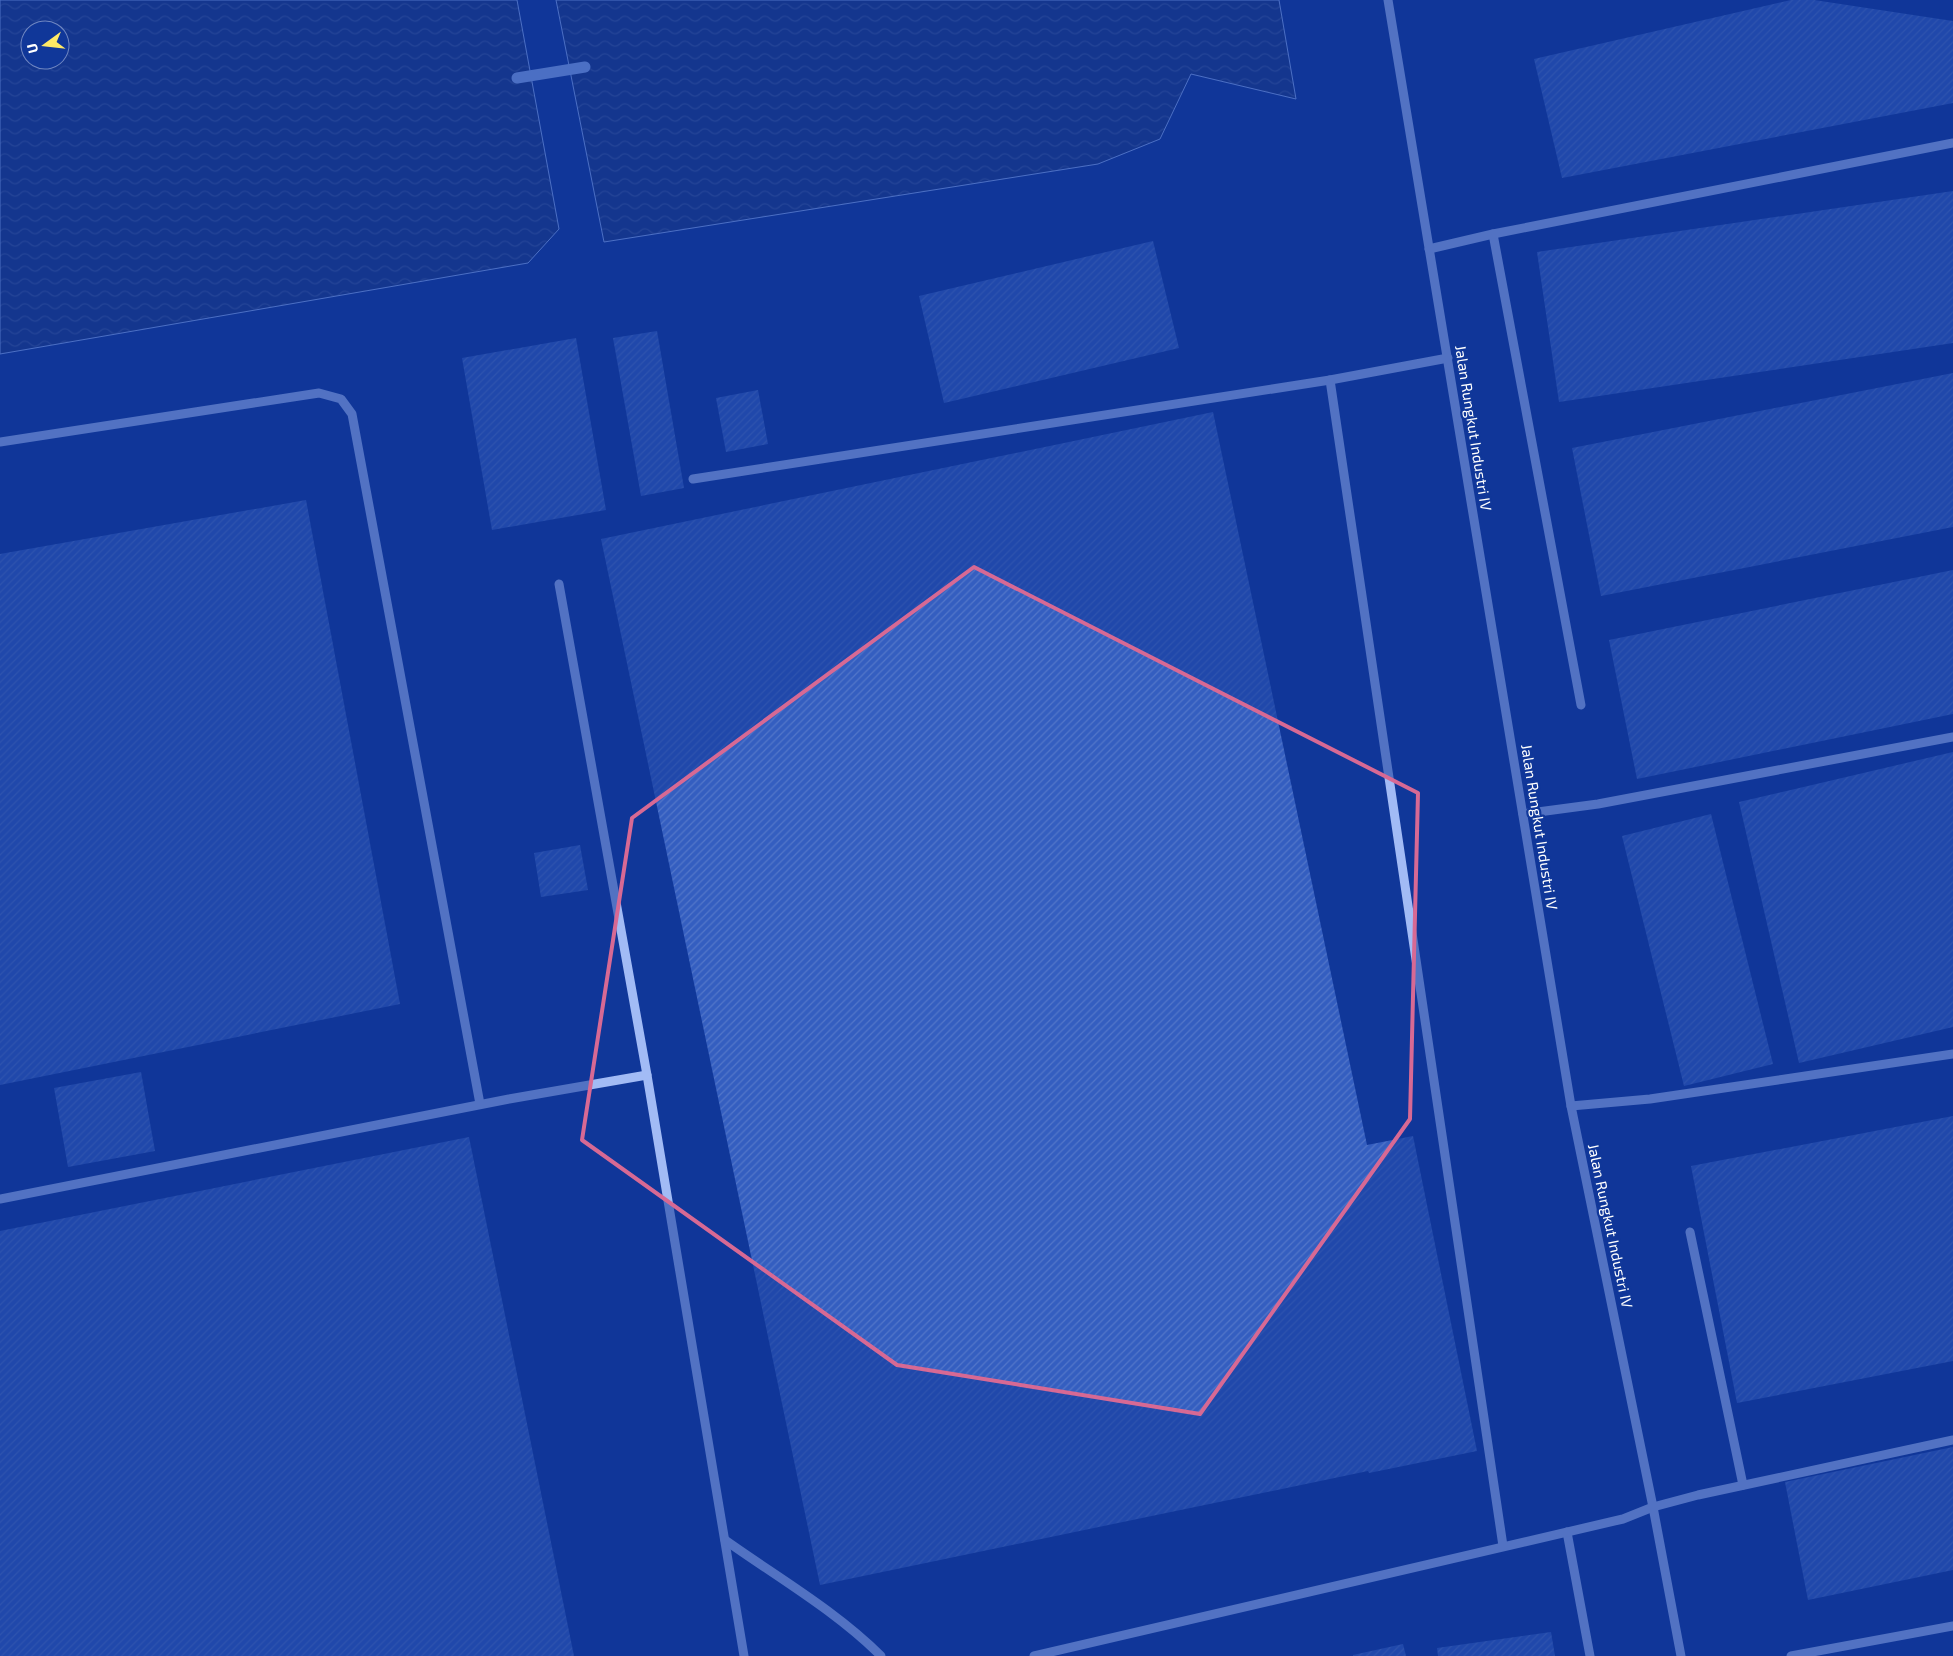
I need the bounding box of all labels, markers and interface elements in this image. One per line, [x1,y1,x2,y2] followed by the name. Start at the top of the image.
[20,20,70,70] north arrow
[23,42,41,55] text: U
[1452,344,1496,512] street label: Jalan Rungkut Industri IV
[1518,743,1562,911] street label: Jalan Rungkut Industri IV
[1585,1142,1637,1310] street label: Jalan Rungkut Industri IV

